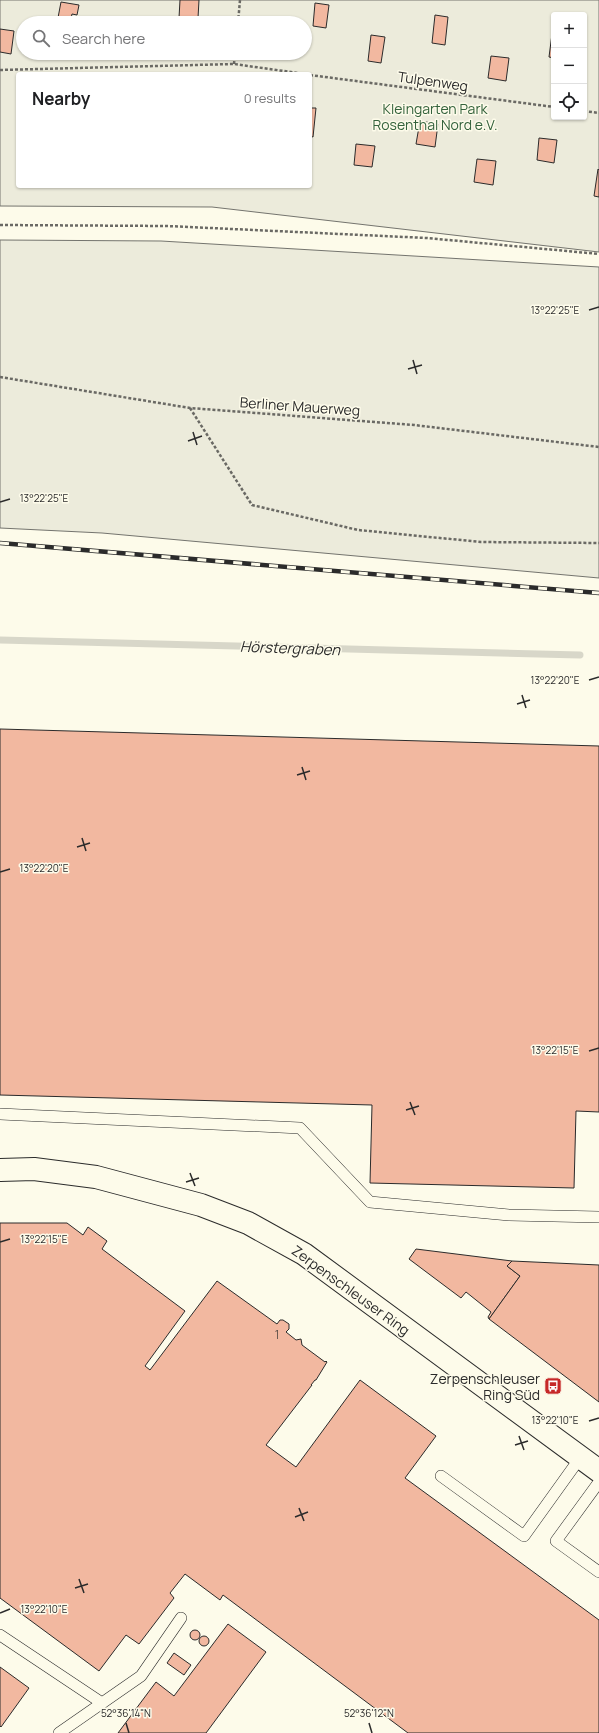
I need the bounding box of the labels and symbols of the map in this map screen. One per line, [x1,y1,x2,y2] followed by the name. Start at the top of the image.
[397,67,469,95] street label: Tulpenweg
[373,99,497,134] park label: Kleingarten Park Rosenthal Nord e.V.
[531,303,580,317] text: 13°22'25"E
[239,392,361,420] street label: Berliner Mauerweg
[20,491,69,505] text: 13°22'25"E
[239,636,342,660] water label: Hörstergraben
[531,673,580,687] text: 13°22'20"E
[20,861,69,875] text: 13°22'20"E
[532,1043,579,1057] text: 13°22'15"E
[21,1232,68,1246] text: 13°22'15"E
[288,1241,414,1339] street label: Zerpenschleuser Ring
[275,1326,279,1343] house number: 1
[430,1369,540,1404] place label: Zerpenschleuser Ring Süd
[543,1376,563,1396] bus stop icon: Zerpenschleuser Ring Süd
[531,1413,579,1427] text: 13°22'10"E
[20,1602,68,1616] text: 13°22'10"E
[101,1706,151,1720] text: 52°36'14"N
[344,1706,394,1720] text: 52°36'12"N

